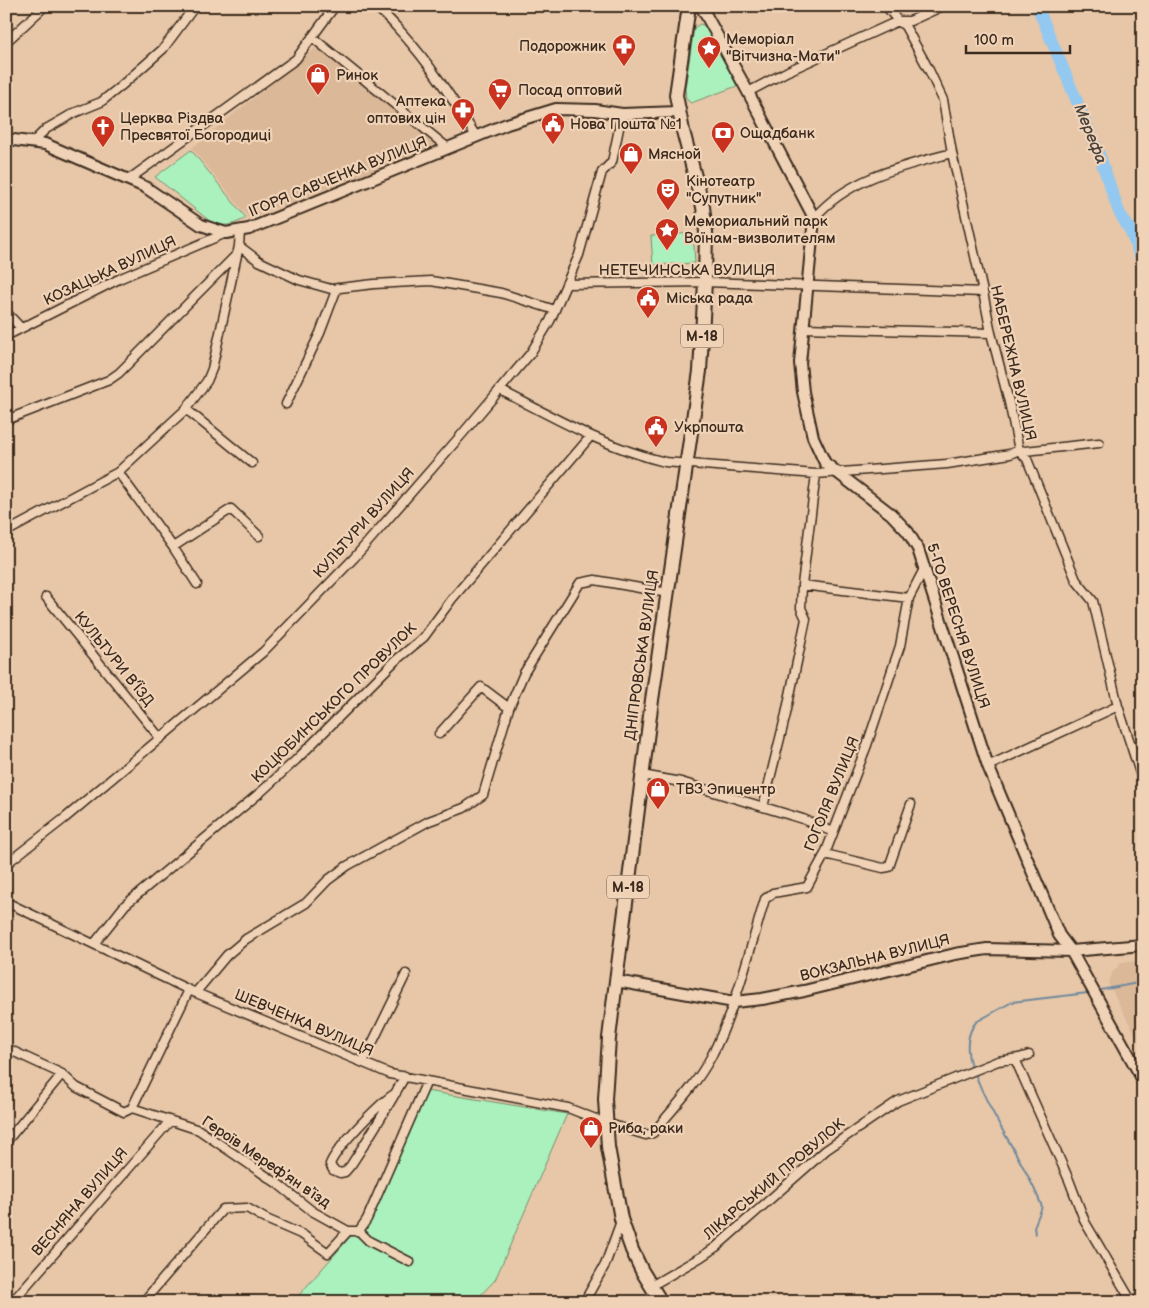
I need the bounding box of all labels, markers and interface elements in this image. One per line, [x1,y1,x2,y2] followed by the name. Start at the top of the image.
[966,22,1070,54] scale bar
[726,30,840,66] place label: Меморіал "Вітчизна-Мати"
[974,31,1014,50] text: 100 m
[611,33,637,67] pharmacy icon: Подорожник
[696,35,722,69] place icon: Меморіал "Вітчизна-Мати"
[519,37,606,56] place label: Подорожник
[305,62,331,96] shop icon: Ринок
[336,66,378,85] place label: Ринок
[487,77,513,111] supermarket icon: Посад оптовий
[518,81,622,100] place label: Посад оптовий
[367,92,446,128] place label: Аптека оптових цін
[450,97,476,131] pharmacy icon: Аптека оптових цін
[1069,101,1111,167] water label: Мерефа
[120,109,271,145] place label: Церква Різдва Пресвятої Богородиці
[540,111,566,145] public building icon: Нова Пошта №1
[90,114,116,148] church icon: Церква Різдва Пресвятої Богородиці
[570,115,682,134] place label: Нова Пошта №1
[710,120,736,154] bank icon: Ощадбанк
[740,124,815,143] place label: Ощадбанк
[246,132,430,222] street label: ІГОРЯ САВЧЕНКА ВУЛИЦЯ
[618,141,644,175] shop icon: Мясной
[648,145,701,164] place label: Мясной
[686,172,762,208] place label: Кінотеатр "Супутник"
[655,177,681,211] theatre icon: Кінотеатр "Супутник"
[684,212,836,248] place label: Мемориальний парк Воїнам-визволителям
[654,217,680,251] place icon: Мемориальний парк Воїнам-визволителям
[41,232,179,310] street label: КОЗАЦЬКА ВУЛИЦЯ
[599,261,775,280] street label: НЕТЕЧИНСЬКА ВУЛИЦЯ
[986,283,1040,443] street label: НАБЕРЕЖНА ВУЛИЦЯ
[635,285,661,319] public building icon: Міська рада
[666,289,753,308] place label: Міська рада
[681,324,723,348] road number: М-18
[643,414,669,448] public building icon: Укрпошта
[674,418,744,437] place label: Укрпошта
[309,464,419,582] street label: КУЛЬТУРИ ВУЛИЦЯ
[922,541,994,711] street label: 5-ГО ВЕРЕСНЯ ВУЛИЦЯ
[621,569,663,741] street label: ДНІПРОВСЬКА ВУЛИЦЯ
[70,608,158,711] street label: КУЛЬТУРИ В’ЇЗД
[247,619,421,787] street label: КОЦЮБИНСЬКОГО ПРОВУЛОК
[800,734,864,854] street label: ГОГОЛЯ ВУЛИЦЯ
[645,776,671,810] shop icon: ТВЗ Эпицентр
[676,780,776,799] place label: ТВЗ Эпицентр
[607,876,649,899] road number: М-18
[798,930,952,986] street label: ВОКЗАЛЬНА ВУЛИЦЯ
[231,985,377,1061] street label: ШЕВЧЕНКА ВУЛИЦЯ
[198,1112,334,1212] street label: Героїв Мерефʼян вʼїзд
[699,1114,849,1244] street label: ЛІКАРСЬКИЙ ПРОВУЛОК
[578,1115,604,1149] shop icon: Риба, раки
[608,1119,683,1138] place label: Риба, раки
[28,1144,132,1260] street label: ВЕСНЯНА ВУЛИЦЯ

